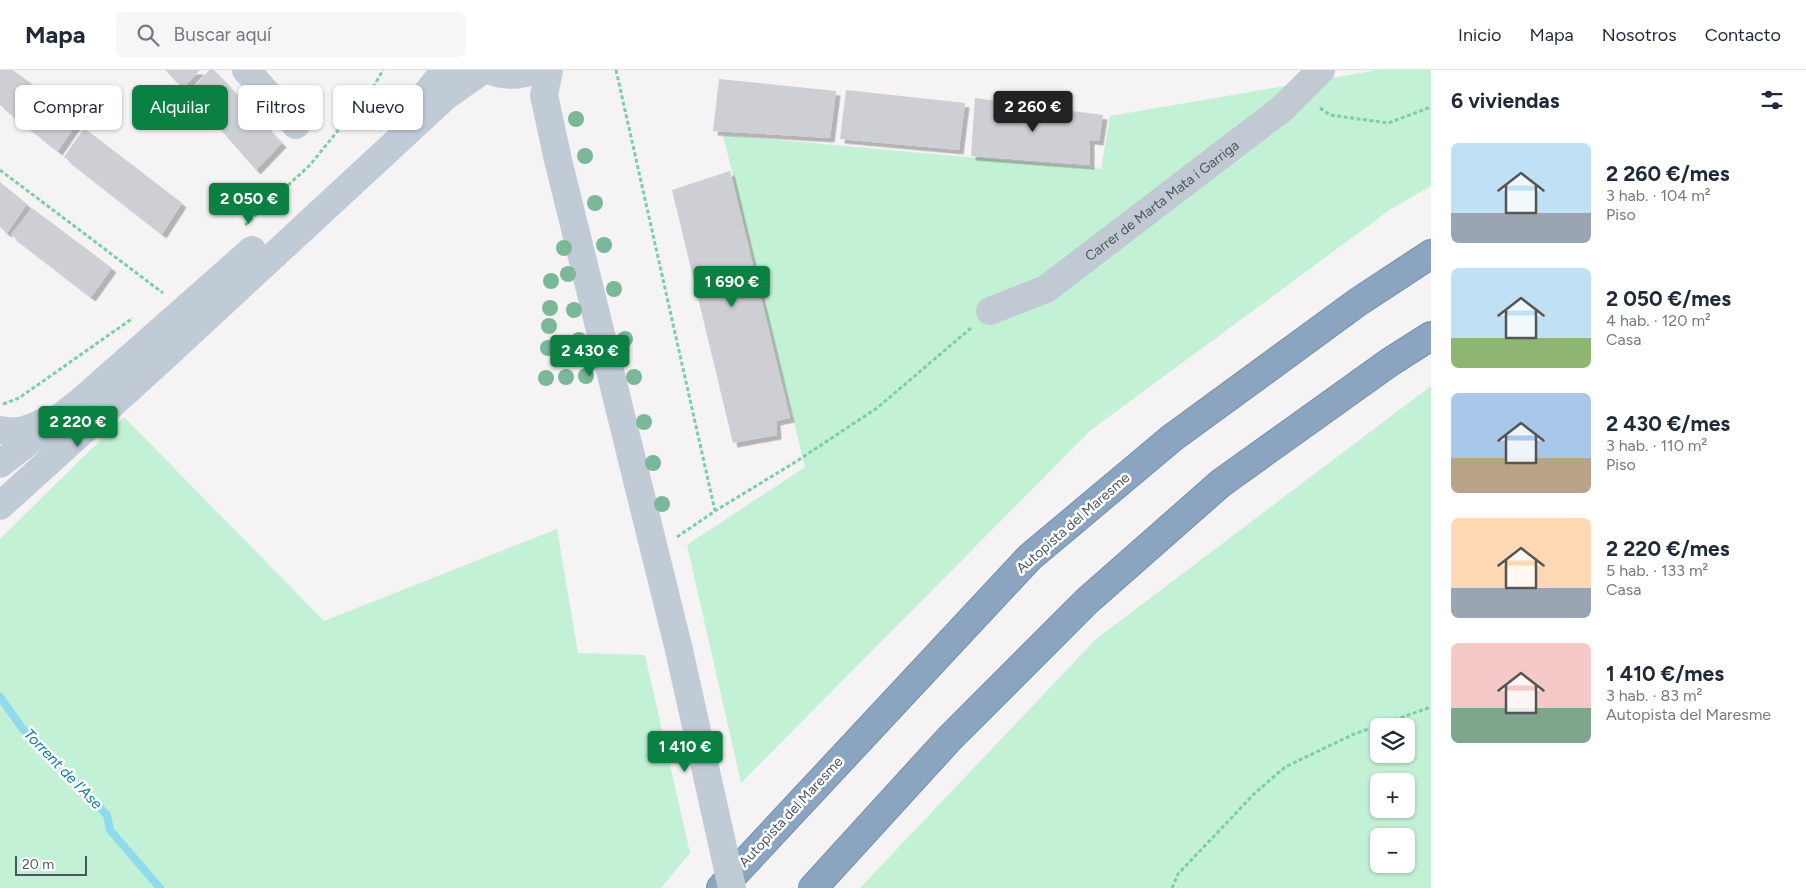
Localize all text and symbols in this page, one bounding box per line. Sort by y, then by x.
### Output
search box [116,12,466,57]
text: Mapa [25,20,86,49]
icon: search [134,21,162,49]
text: Buscar aquí [174,23,271,46]
text: Inicio [1458,24,1502,46]
text: Mapa [1530,24,1574,46]
text: Nosotros [1602,24,1677,46]
text: Contacto [1705,24,1781,46]
chip: Comprar [15,85,122,130]
chip: Alquilar [132,85,228,130]
chip: Filtros [238,85,323,130]
chip: Nuevo [333,85,423,130]
icon: filters [1758,86,1786,114]
text: 6 viviendas [1451,88,1560,113]
pin: 2 260 € [987,90,1079,133]
text: 2 260 € [1005,97,1061,116]
street label: Carrer de Marta Mata i Garriga [1082,136,1242,265]
text: 2 260 €/mes [1606,161,1730,186]
icon: home [1491,163,1551,223]
pin: 2 050 € [203,182,295,225]
text: 3 hab. · 104 m² [1606,186,1711,205]
text: 2 050 € [220,189,278,208]
text: Piso [1606,205,1636,224]
pin: 1 690 € [686,266,778,308]
text: 1 690 € [705,272,759,291]
text: 2 050 €/mes [1606,286,1731,311]
icon: home [1491,288,1551,348]
text: 4 hab. · 120 m² [1606,311,1711,330]
text: Casa [1606,330,1641,349]
pin: 2 430 € [544,334,636,377]
text: 2 430 € [561,341,619,360]
pin: 2 220 € [32,406,124,448]
text: 2 430 €/mes [1606,411,1730,436]
text: 2 220 € [50,412,106,431]
icon: home [1491,413,1551,473]
text: 3 hab. · 110 m² [1606,436,1707,455]
text: Piso [1606,455,1636,474]
street label: Autopista del Maresme [1013,469,1133,577]
text: 2 220 €/mes [1606,536,1729,561]
icon: home [1491,538,1551,598]
text: 5 hab. · 133 m² [1606,561,1708,580]
text: Casa [1606,580,1641,599]
text: 1 410 €/mes [1606,661,1724,686]
icon: home [1491,663,1551,723]
text: 3 hab. · 83 m² [1606,686,1702,705]
text: Autopista del Maresme [1606,705,1771,724]
map controls [1370,718,1415,873]
button: layers [1370,718,1415,763]
water label: Torrent de l'Ase [20,725,106,813]
pin: 1 410 € [639,730,731,773]
text: 1 410 € [659,737,711,756]
street label: Autopista del Maresme [736,753,847,871]
button: + [1370,773,1415,818]
button: − [1370,828,1415,873]
scale bar [15,853,88,876]
text: 20 m [22,856,54,873]

